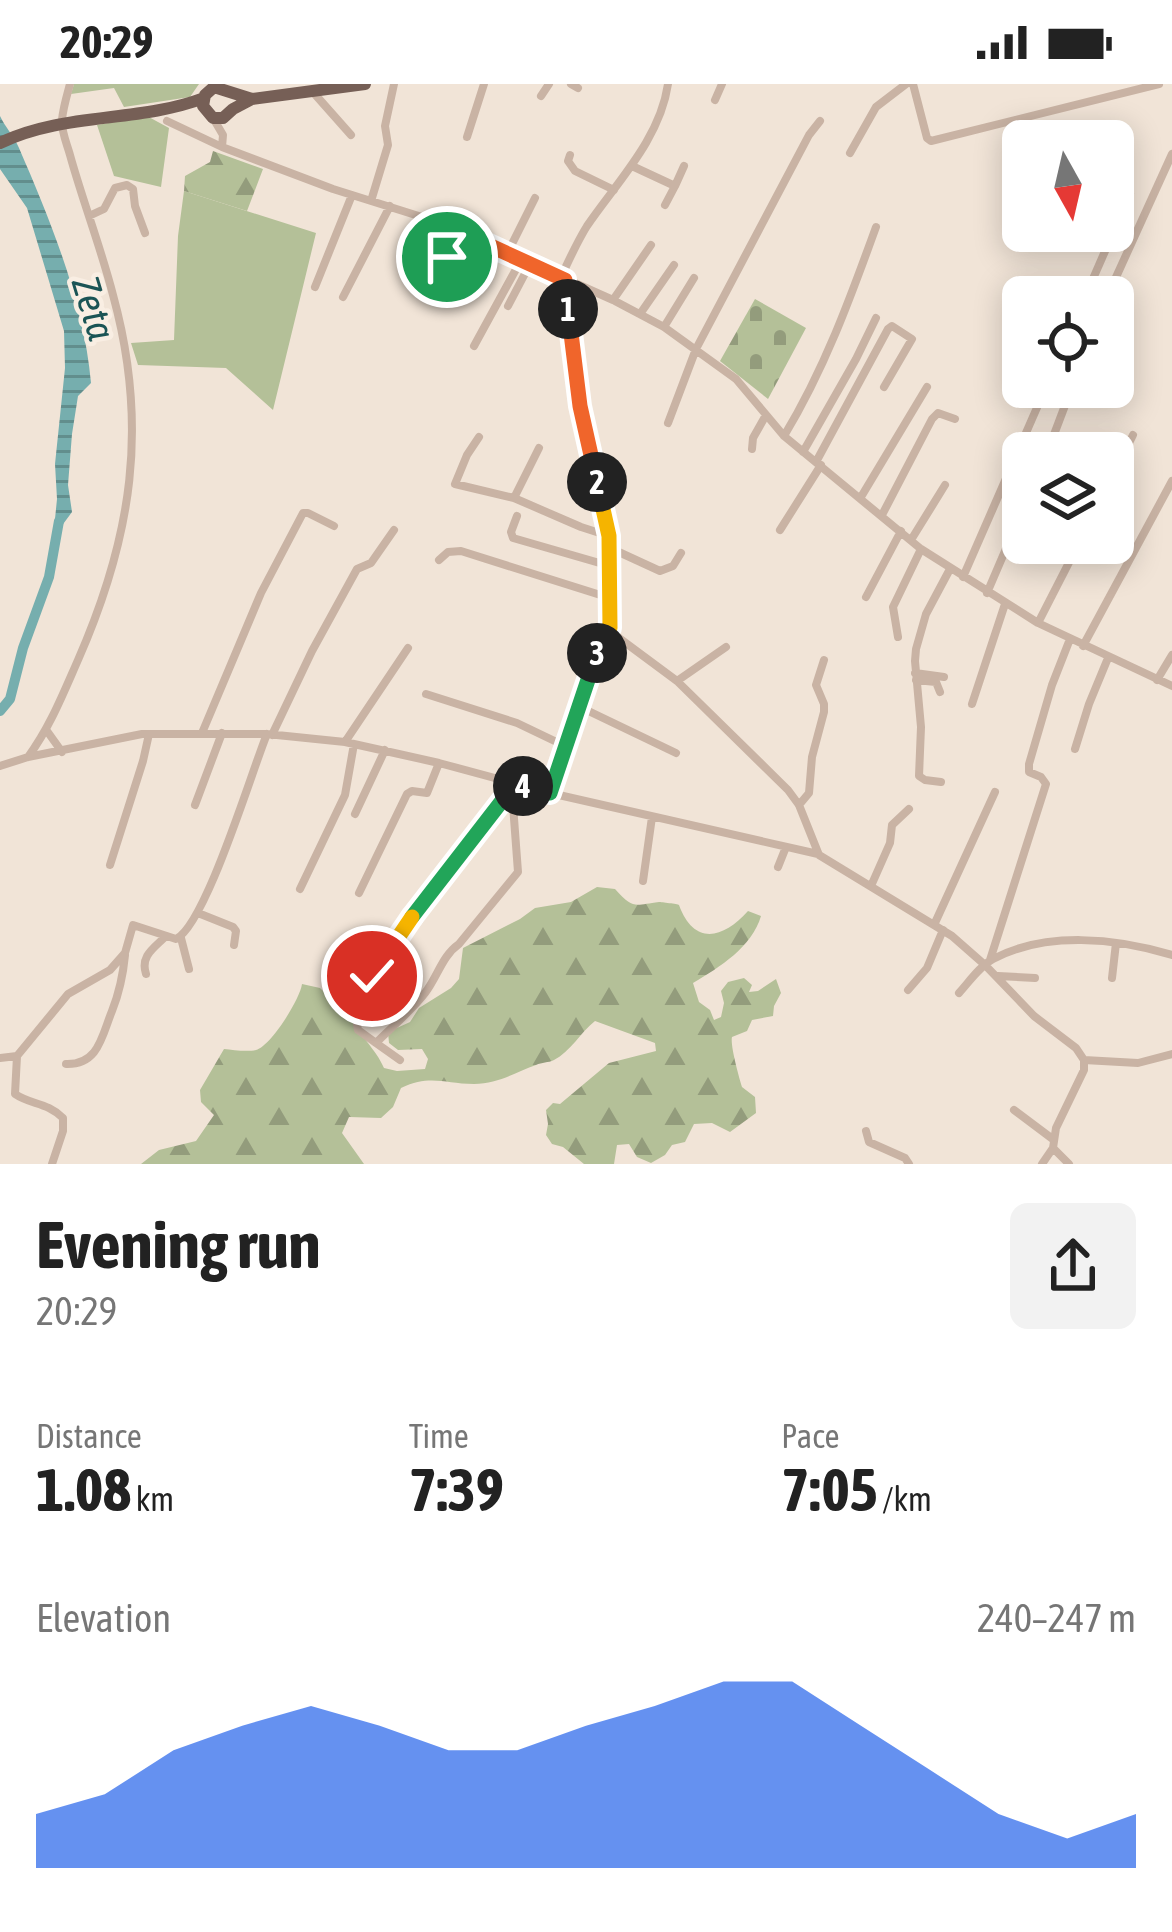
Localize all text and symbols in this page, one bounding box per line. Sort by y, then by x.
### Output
text: 20:29 [60,16,154,68]
north arrow [1002,120,1134,252]
map controls [1002,120,1134,564]
pin [396,206,498,308]
icon: arrive [414,224,480,290]
water label: Zeta [64,271,124,345]
button: locate [1002,276,1134,408]
pin: 1 [538,279,598,339]
text: 1 [560,290,576,328]
button: layers [1002,432,1134,564]
pin: 2 [567,452,627,512]
text: 2 [589,463,605,501]
pin: 3 [567,623,627,683]
text: 3 [589,634,605,672]
pin: 4 [493,756,553,816]
text: 4 [515,767,531,805]
pin [321,925,423,1027]
icon: check [339,943,405,1009]
button: share [1010,1203,1136,1329]
text: Evening run [36,1206,321,1282]
text: 20:29 [36,1289,117,1333]
text: Distance [36,1417,142,1455]
text: Time [409,1417,469,1455]
text: Pace [781,1417,839,1455]
text: 1.08 [36,1455,131,1524]
text: 7:39 [409,1455,504,1524]
text: 7:05 [781,1455,878,1524]
text: km [131,1480,174,1518]
text: /km [878,1480,932,1518]
text: Elevation [36,1596,171,1640]
text: 240–247 m [977,1596,1136,1640]

